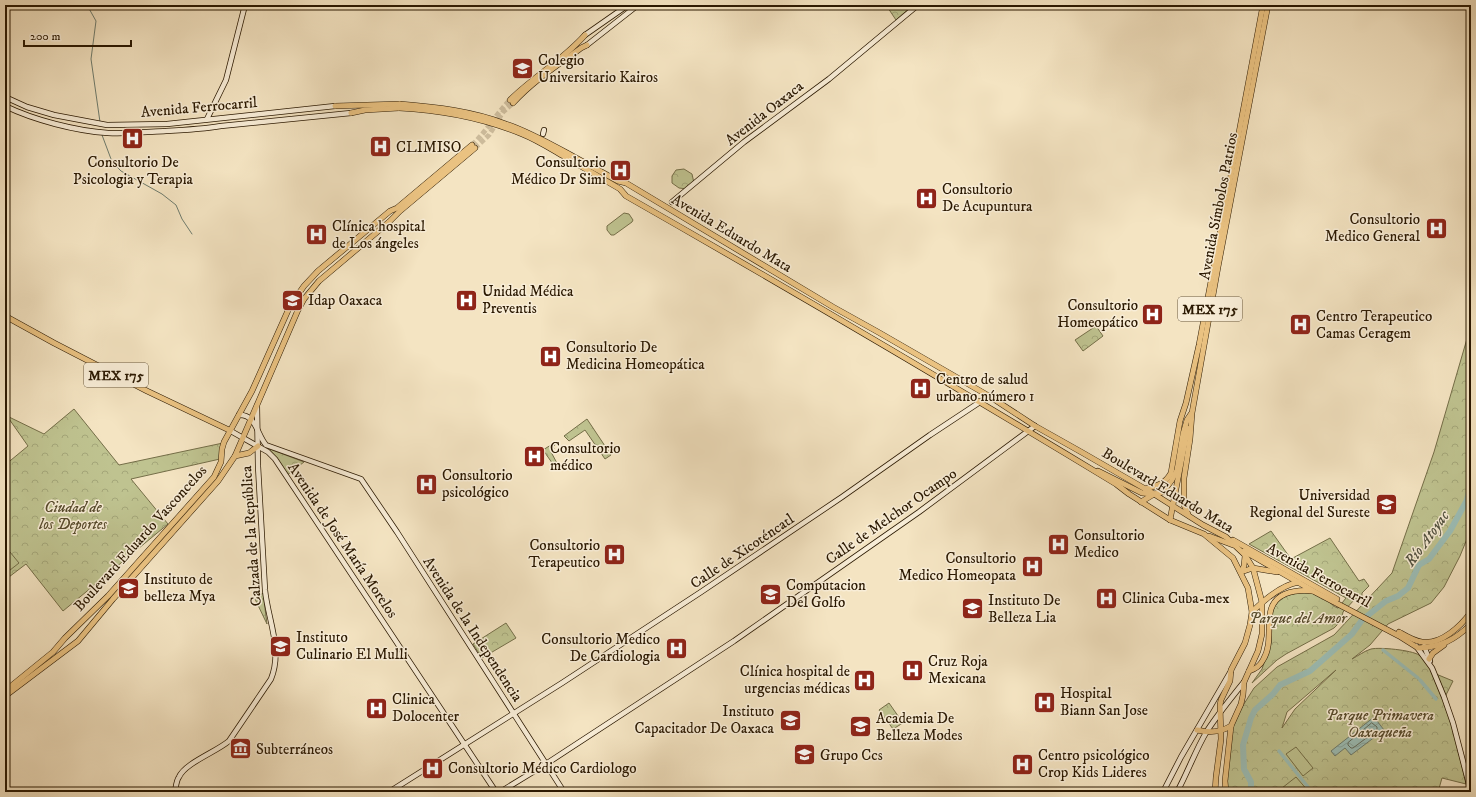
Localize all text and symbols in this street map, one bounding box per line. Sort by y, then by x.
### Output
scale bar [24,22,131,48]
text: 200 m [30,29,60,44]
place label: Colegio Universitario Kairos [538,51,658,87]
school or university icon: Colegio Universitario Kairos [509,56,535,82]
street label: Avenida Oaxaca [721,76,808,150]
street label: Avenida Ferrocarril [140,93,258,122]
hospital icon: Consultorio De Psicologia y Terapia [120,126,146,152]
street label: Avenida Símbolos Patrios [1195,131,1242,281]
hospital icon: CLIMISO [368,134,394,160]
place label: CLIMISO [396,138,461,157]
place label: Consultorio De Psicologia y Terapia [73,153,194,189]
place label: Consultorio Médico Dr Simi [511,153,606,189]
hospital icon: Consultorio Médico Dr Simi [608,158,634,184]
place label: Consultorio De Acupuntura [942,180,1033,216]
hospital icon: Consultorio De Acupuntura [914,185,940,211]
street label: Avenida Eduardo Mata [668,190,796,277]
place label: Consultorio Medico General [1325,210,1420,246]
hospital icon: Consultorio Medico General [1423,215,1449,241]
place label: Clínica hospital de Los ángeles [332,217,426,253]
hospital icon: Clínica hospital de Los ángeles [303,222,329,248]
place label: Unidad Médica Preventis [482,282,574,318]
school or university icon: Idap Oaxaca [279,287,305,313]
hospital icon: Unidad Médica Preventis [453,287,479,313]
place label: Idap Oaxaca [308,291,383,310]
place label: Consultorio Homeopático [1057,296,1138,332]
road number: MEX 175 [1178,297,1242,321]
hospital icon: Consultorio Homeopático [1140,301,1166,327]
place label: Centro Terapeutico Camas Ceragem [1316,307,1432,343]
hospital icon: Centro Terapeutico Camas Ceragem [1287,312,1313,338]
place label: Consultorio De Medicina Homeopática [566,338,705,374]
hospital icon: Consultorio De Medicina Homeopática [538,343,564,369]
road number: MEX 175 [84,363,148,387]
place label: Centro de salud urbano número 1 [936,370,1035,406]
hospital icon: Centro de salud urbano número 1 [908,375,934,401]
place label: Consultorio médico [550,439,621,475]
hospital icon: Consultorio médico [521,444,547,470]
street label: Boulevard Eduardo Mata [1098,444,1238,538]
street label: Avenida de José María Morelos [283,459,402,622]
street label: Boulevard Eduardo Vasconcelos [70,461,211,615]
street label: Calzada de la República [237,464,266,607]
street label: Calle de Melchor Ocampo [822,464,961,569]
place label: Consultorio psicológico [441,466,513,502]
hospital icon: Consultorio psicológico [414,471,440,497]
place label: Universidad Regional del Sureste [1249,486,1371,522]
school or university icon: Universidad Regional del Sureste [1373,491,1399,517]
park label: Ciudad de los Deportes [38,498,107,534]
water label: Río Atoyac [1399,506,1455,571]
street label: Calle de Xicoténcatl [687,509,798,593]
place label: Consultorio Medico [1074,526,1145,562]
hospital icon: Consultorio Medico [1046,531,1072,557]
place label: Consultorio Terapeutico [529,536,600,572]
street label: Avenida Ferrocarril [1263,539,1375,612]
hospital icon: Consultorio Terapeutico [602,541,628,567]
place label: Consultorio Medico Homeopata [899,549,1017,585]
street label: Avenida de la Independencia [419,553,527,706]
hospital icon: Consultorio Medico Homeopata [1019,554,1045,580]
place label: Instituto de belleza Mya [144,570,216,606]
school or university icon: Instituto de belleza Mya [116,575,142,601]
place label: Computacion Del Golfo [786,576,866,612]
school or university icon: Computacion Del Golfo [758,581,784,607]
hospital icon: Clinica Cuba-mex [1093,585,1119,611]
place label: Clinica Cuba-mex [1122,589,1230,608]
place label: Instituto De Belleza Lia [988,591,1060,627]
school or university icon: Instituto De Belleza Lia [960,596,986,622]
park label: Parque del Amor [1249,609,1348,628]
place label: Instituto Culinario El Mulli [296,628,408,664]
place label: Consultorio Medico De Cardiologia [541,630,661,666]
school or university icon: Instituto Culinario El Mulli [267,633,293,659]
hospital icon: Consultorio Medico De Cardiologia [663,635,689,661]
place label: Cruz Roja Mexicana [928,652,988,688]
hospital icon: Cruz Roja Mexicana [899,657,925,683]
place label: Clínica hospital de urgencias médicas [740,662,850,698]
hospital icon: Clínica hospital de urgencias médicas [852,667,878,693]
place label: Hospital Biann San Jose [1060,684,1148,720]
hospital icon: Hospital Biann San Jose [1031,689,1057,715]
place label: Clinica Dolocenter [392,690,460,726]
hospital icon: Clinica Dolocenter [363,695,389,721]
place label: Instituto Capacitador De Oaxaca [635,702,775,738]
park label: Parque Primavera Oaxaqueña [1326,706,1434,742]
school or university icon: Instituto Capacitador De Oaxaca [777,707,803,733]
place label: Academia De Belleza Modes [876,709,962,745]
school or university icon: Academia De Belleza Modes [847,714,873,740]
museum icon: Subterráneos [228,736,254,762]
place label: Subterráneos [256,740,333,759]
school or university icon: Grupo Ccs [792,742,818,768]
place label: Grupo Ccs [820,746,883,765]
place label: Centro psicológico Crop Kids Lideres [1038,746,1150,782]
hospital icon: Centro psicológico Crop Kids Lideres [1010,751,1036,777]
hospital icon: Consultorio Médico Cardiologo [420,755,446,781]
place label: Consultorio Médico Cardiologo [448,759,637,778]

